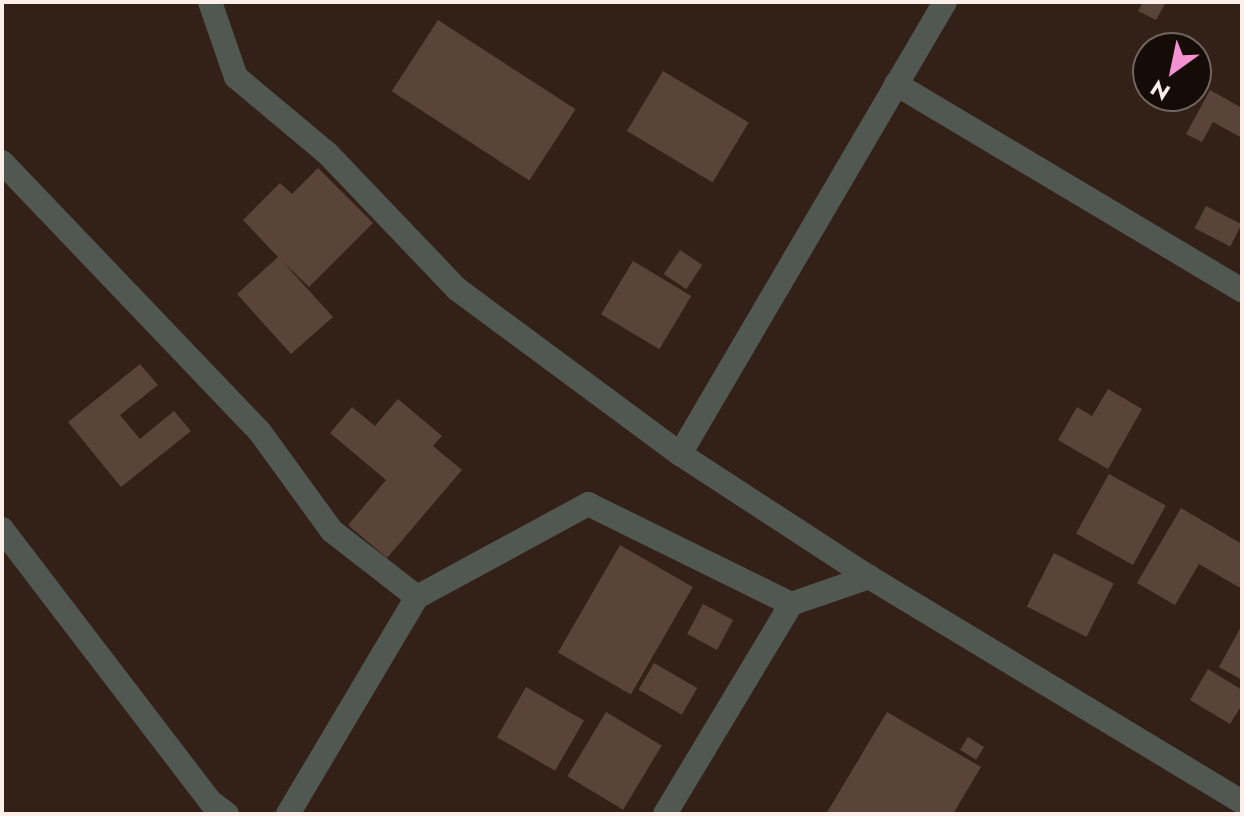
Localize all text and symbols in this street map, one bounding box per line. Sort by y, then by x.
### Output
north arrow [1132,32,1212,112]
text: N [1144,72,1176,109]

